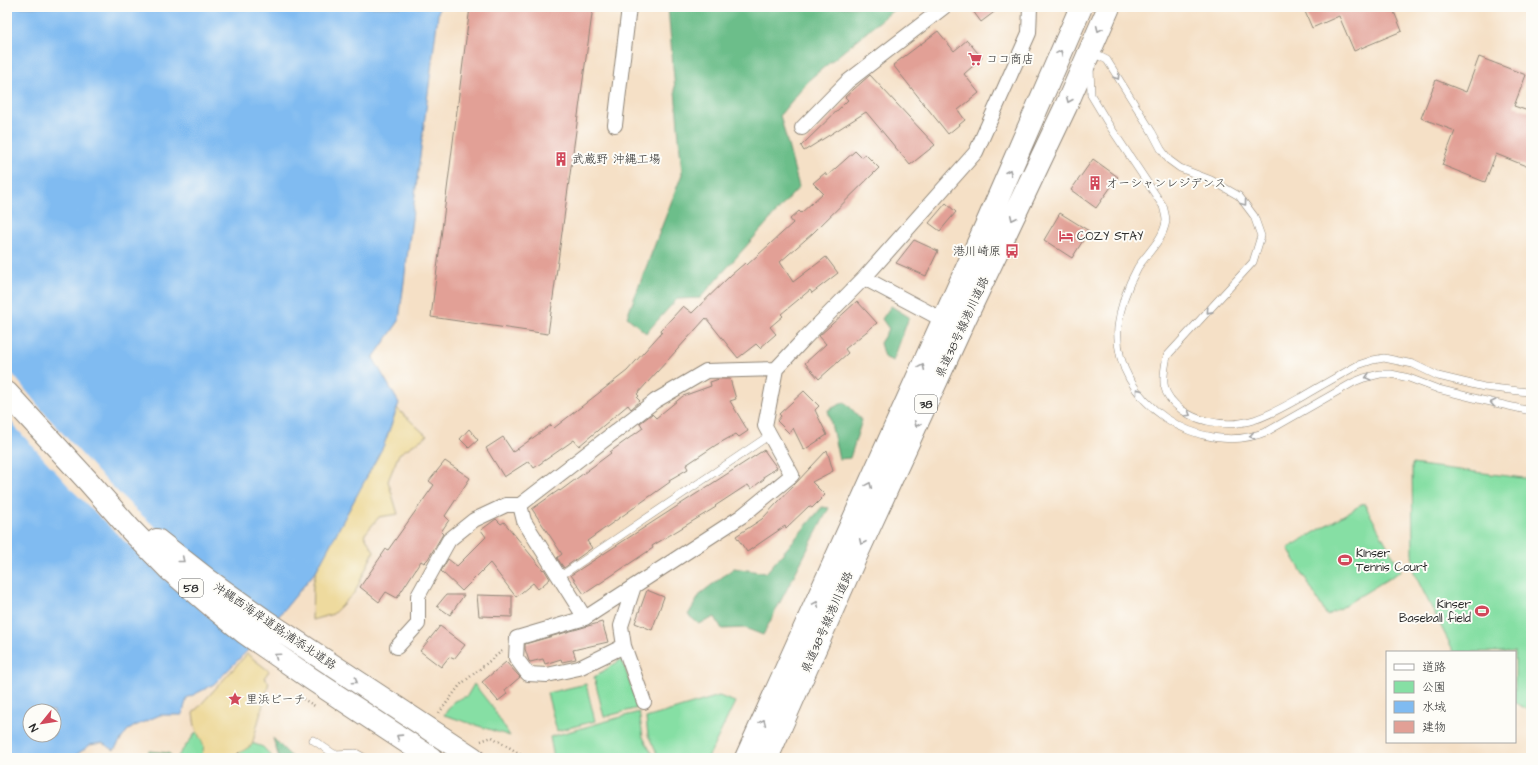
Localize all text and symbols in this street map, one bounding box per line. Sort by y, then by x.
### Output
one-way arrow [1096,25,1104,33]
one-way arrow [1055,50,1063,57]
supermarket icon: ココ商店 [967,51,983,67]
place label: ココ商店 [986,51,1034,68]
one-way arrow [1113,73,1120,80]
one-way arrow [1065,96,1073,103]
building icon: 武蔵野 沖縄工場 [553,151,569,167]
place label: 武蔵野 沖縄工場 [572,151,661,168]
one-way arrow [1004,169,1012,176]
building icon: オーシャンレジデンス [1087,175,1103,191]
place label: オーシャンレジデンス [1106,175,1226,192]
one-way arrow [1239,199,1246,206]
one-way arrow [1010,213,1018,221]
hotel icon: COZY STAY [1058,228,1074,244]
place label: COZY STAY [1077,228,1144,245]
place label: 港川崎原 [953,243,1001,260]
bus stop icon: 港川崎原 [1004,243,1020,259]
street label: 県道38号線港川道路 [932,274,993,381]
one-way arrow [1207,306,1214,313]
one-way arrow [917,363,925,371]
one-way arrow [1364,373,1371,381]
one-way arrow [1136,388,1143,395]
road number: 38 [915,395,937,413]
one-way arrow [1490,399,1496,407]
one-way arrow [1184,409,1191,416]
one-way arrow [914,420,922,428]
one-way arrow [1249,431,1255,439]
one-way arrow [865,482,873,489]
one-way arrow [859,538,867,546]
place label: KInser Tennis Court [1356,545,1428,576]
sports icon: KInser Tennis Court [1337,552,1353,568]
one-way arrow [178,555,185,562]
street label: 県道38号線港川道路 [797,569,858,676]
road number: 58 [179,579,203,597]
street label: 沖縄西海岸道路;浦添北道路 [210,579,340,674]
place label: Kinser Baseball field [1399,596,1471,627]
one-way arrow [811,601,819,608]
sports icon: Kinser Baseball field [1474,603,1490,619]
legend [1386,651,1516,743]
one-way arrow [275,654,282,661]
text: 道路 [1422,659,1446,676]
one-way arrow [351,676,358,683]
text: 公園 [1422,679,1446,696]
place icon: 里浜ビーチ [227,691,243,707]
place label: 里浜ビーチ [246,691,305,708]
text: 水域 [1422,699,1446,716]
north arrow [22,703,62,743]
one-way arrow [758,719,766,726]
text: 建物 [1422,719,1446,736]
text: N [26,721,42,734]
one-way arrow [396,734,403,741]

